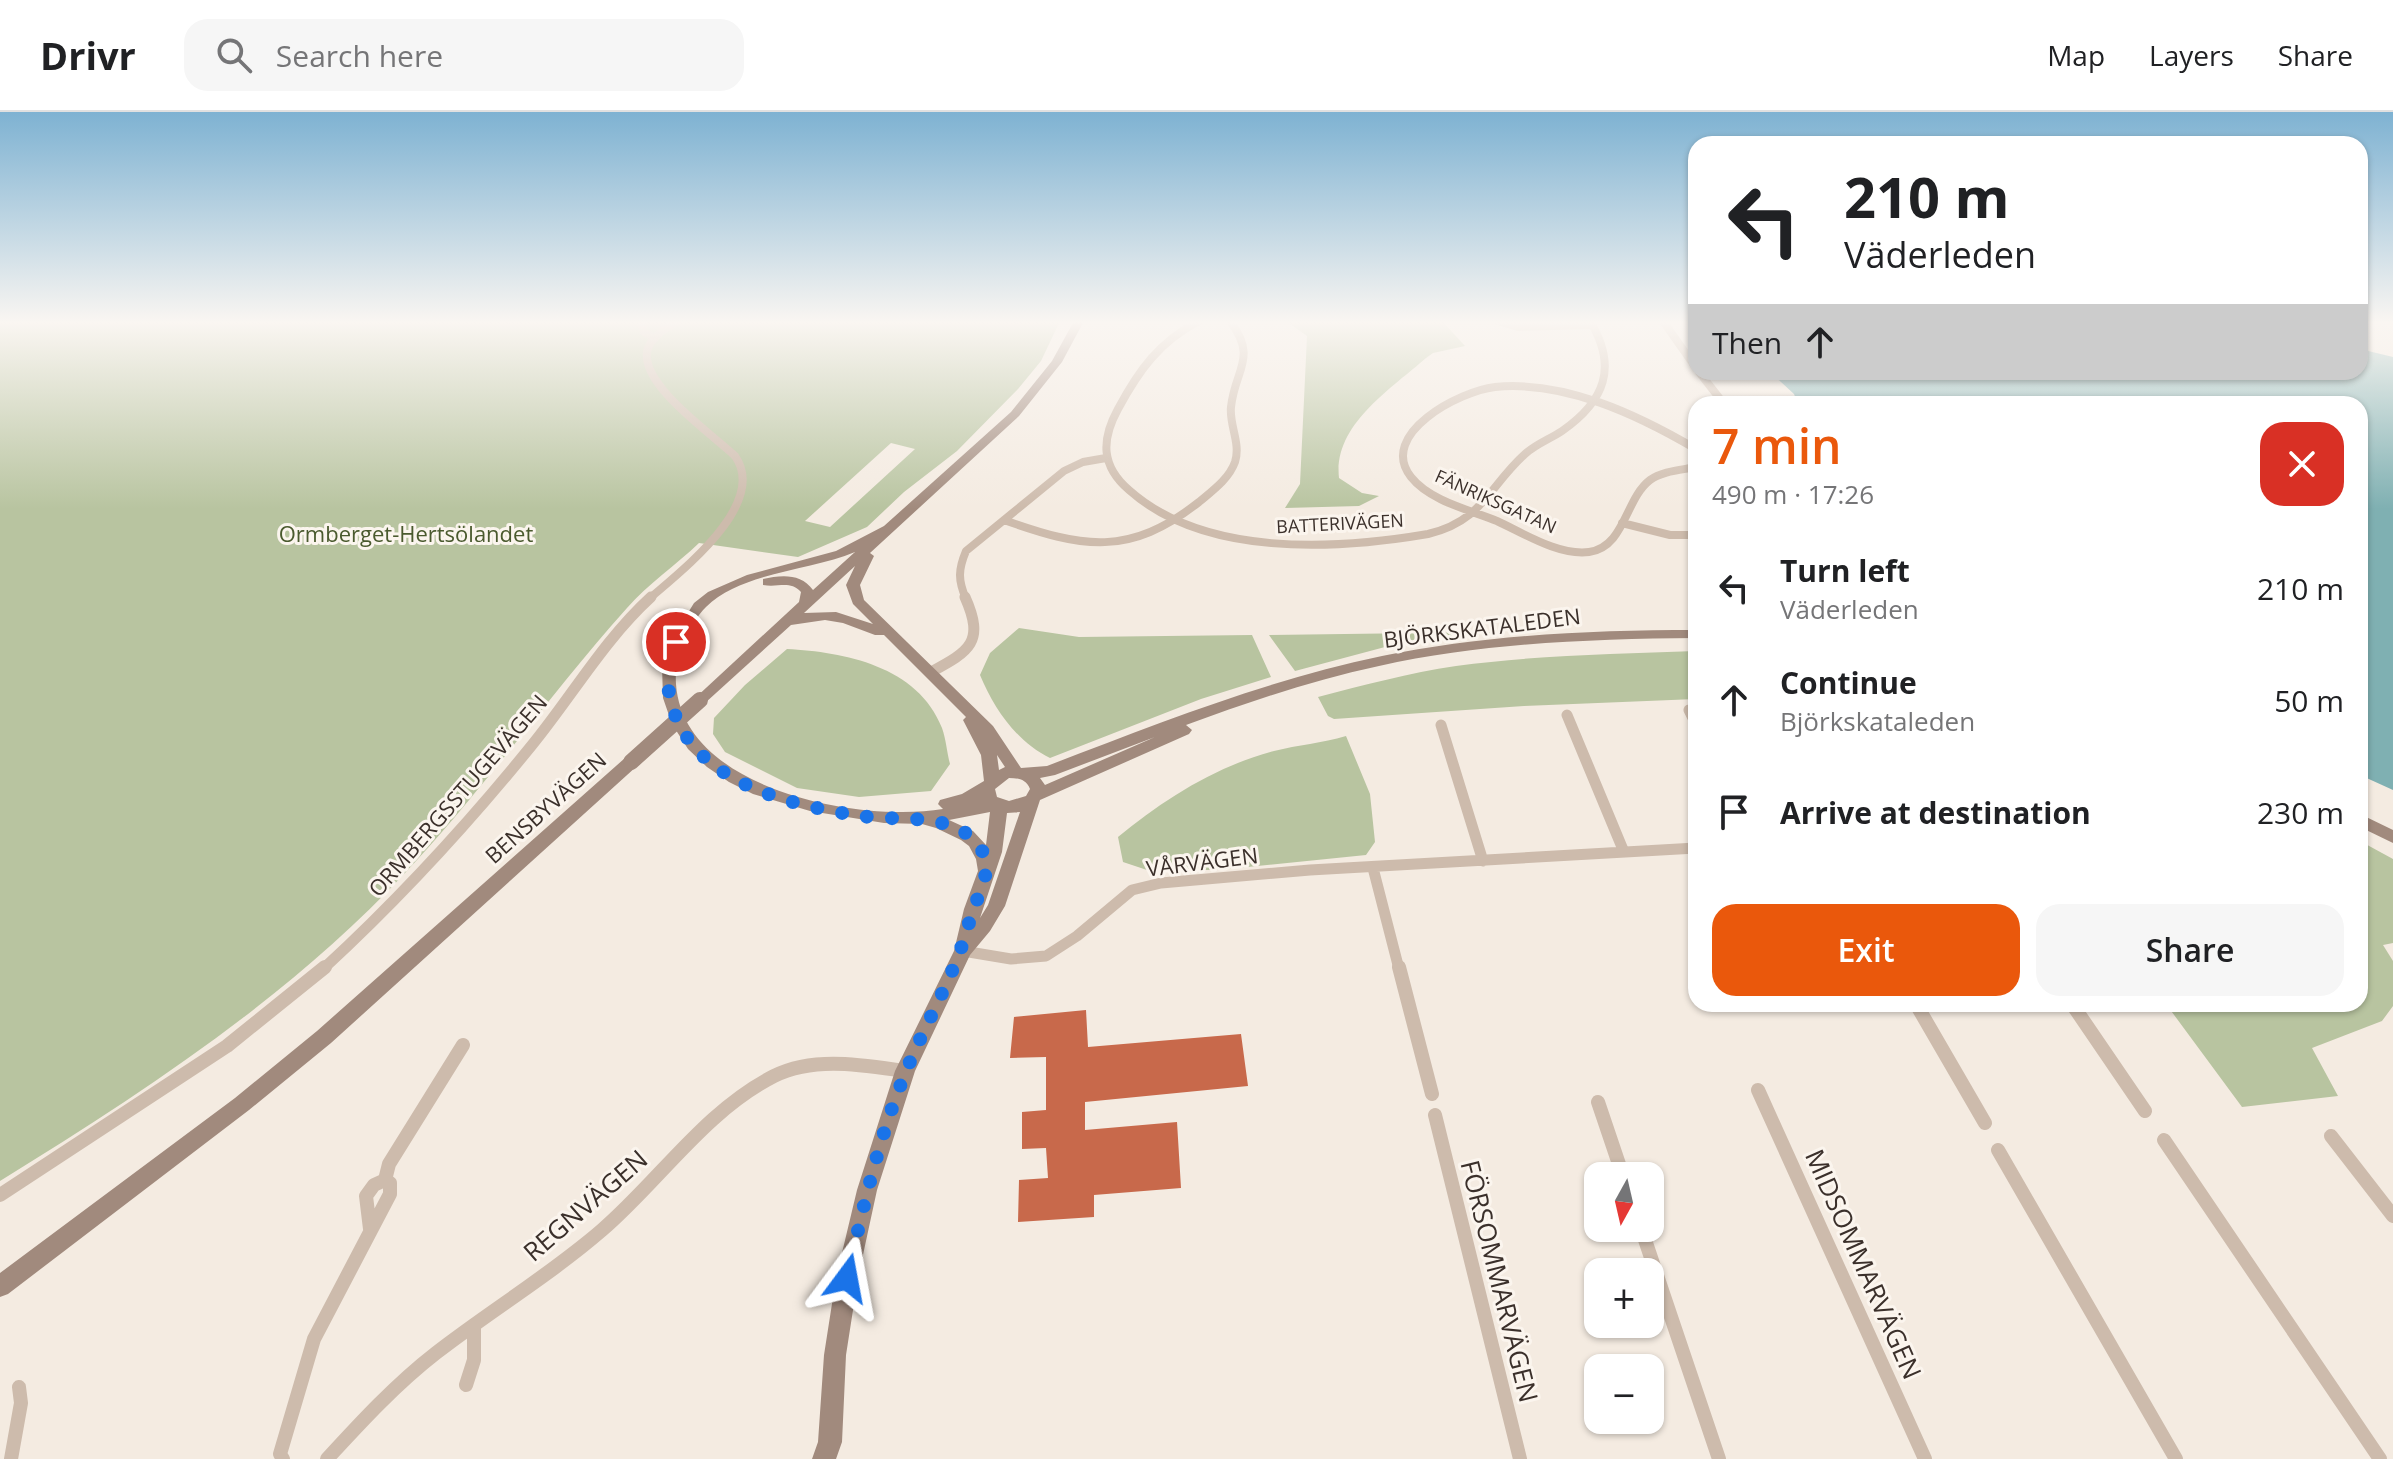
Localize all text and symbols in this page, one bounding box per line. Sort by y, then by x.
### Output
search box [184,19,744,91]
text: Drivr [40,29,136,81]
icon: search [212,33,256,77]
text: Search here [276,35,443,76]
text: Map [2047,36,2105,74]
text: Layers [2149,36,2234,74]
text: Share [2278,36,2353,74]
text: 210 m [1844,158,2010,234]
icon: left [1712,168,1816,272]
text: Väderleden [1844,230,2036,279]
icon: ahead [1798,320,1842,364]
text: Then [1712,322,1782,363]
text: 7 min [1712,413,1842,478]
button: close [2260,422,2344,506]
street label: FÄNRIKSGATAN [1431,463,1561,539]
text: 490 m · 17:26 [1712,476,1874,512]
street label: BATTERIVÄGEN [1276,508,1404,538]
park label: Ormberget-Hertsölandet [279,518,533,548]
text: Turn left [1780,550,1910,591]
icon: left [1712,566,1756,610]
text: 210 m [2257,568,2344,609]
text: Väderleden [1780,591,1919,627]
street label: BJÖRKSKATALEDEN [1382,600,1582,654]
pin [642,608,710,676]
icon: arrive [654,620,698,664]
text: Continue [1780,662,1917,703]
icon: ahead [1712,678,1756,722]
text: 50 m [2274,680,2344,721]
street label: ORMBERGSSTUGEVÄGEN [361,687,553,903]
text: Björkskataleden [1780,703,1975,739]
street label: BENSBYVÄGEN [478,745,612,869]
icon: arrive [1712,790,1756,834]
text: Arrive at destination [1780,792,2091,833]
text: 230 m [2257,792,2344,833]
street label: VÅRVÄGEN [1144,839,1260,883]
button: Exit [1712,904,2020,996]
button: Share [2036,904,2344,996]
street label: REGNVÄGEN [515,1141,655,1269]
street label: MIDSOMMARVÄGEN [1797,1143,1931,1385]
street label: FÖRSOMMARVÄGEN [1453,1156,1547,1406]
north arrow [1584,1162,1664,1242]
map controls [1584,1162,1664,1434]
position arrow [805,1236,889,1320]
button: + [1584,1258,1664,1338]
button: − [1584,1354,1664,1434]

